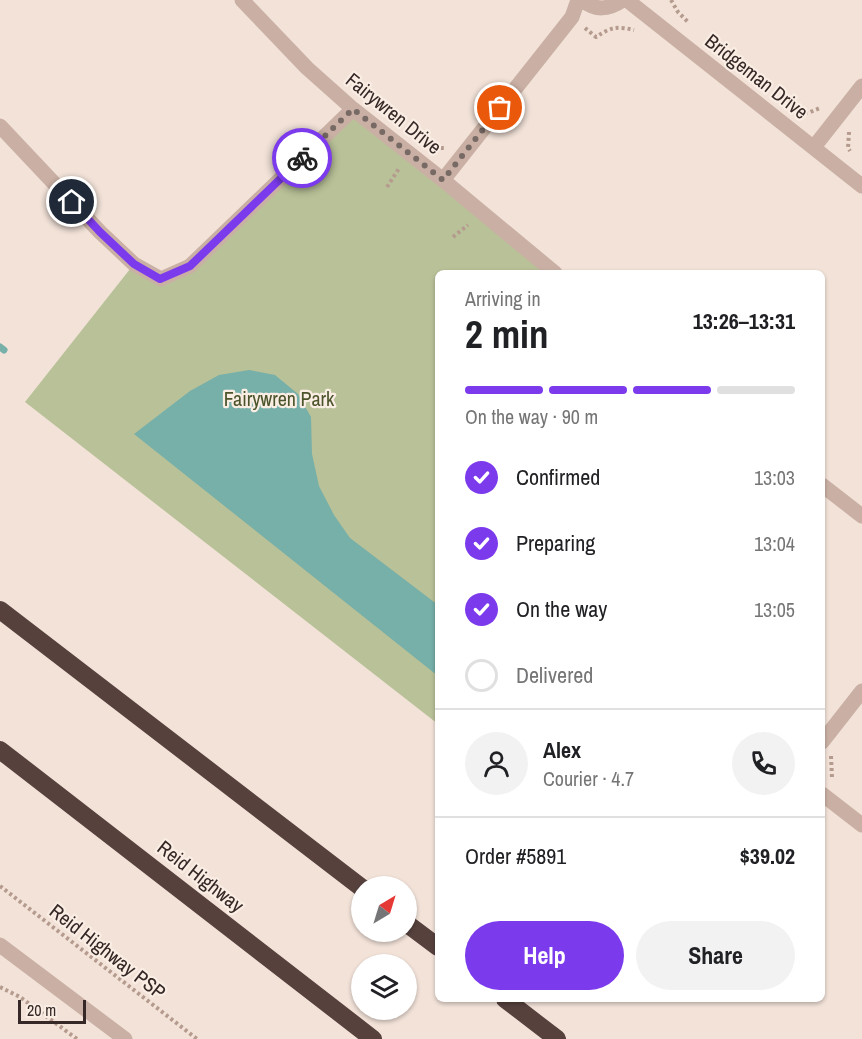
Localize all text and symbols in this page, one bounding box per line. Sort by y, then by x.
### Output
street label: Bridgeman Drive [700,27,814,125]
street label: Fairywren Drive [340,66,448,160]
pin [474,82,525,133]
icon: bag [483,91,516,124]
courier [272,128,332,188]
icon: bike [286,142,319,175]
pin [46,176,97,227]
icon: home [55,185,88,218]
text: Arriving in [465,285,541,312]
text: 13:26–13:31 [693,306,795,336]
text: 2 min [465,308,549,360]
park label: Fairywren Park [224,385,335,412]
text: On the way · 90 m [465,403,598,430]
icon: check [465,461,498,494]
text: Confirmed [516,462,600,492]
text: 13:03 [754,464,795,491]
icon: check [465,527,498,560]
text: Preparing [516,528,595,558]
text: 13:04 [754,530,795,557]
icon: check [465,593,498,626]
text: On the way [516,594,607,624]
text: 13:05 [754,596,795,623]
text: Delivered [516,660,593,690]
button: person [465,732,528,795]
button: phone [732,732,795,795]
text: Alex [543,735,581,765]
text: Courier · 4.7 [543,765,634,792]
street label: Reid Highway [152,834,251,919]
text: Order #5891 [465,841,566,871]
text: $39.02 [740,841,795,871]
north arrow [351,876,417,942]
map controls [351,876,417,1020]
street label: Reid Highway PSP [44,897,172,1005]
button: Help [465,921,624,990]
button: Share [636,921,795,990]
button: layers [351,954,417,1020]
scale bar [18,997,86,1024]
text: 20 m [27,999,56,1021]

